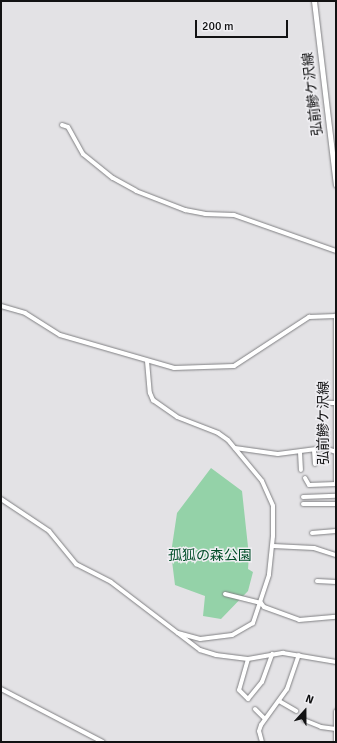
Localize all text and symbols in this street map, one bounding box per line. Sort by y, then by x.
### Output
scale bar [197,12,290,38]
text: 200 m [202,19,234,34]
street label: 弘前鰺ケ沢線 [300,51,326,137]
street label: 弘前鰺ケ沢線 [316,381,332,465]
park label: 孤狐の森公園 [168,548,252,564]
north arrow [285,691,325,731]
text: N [304,692,315,707]

